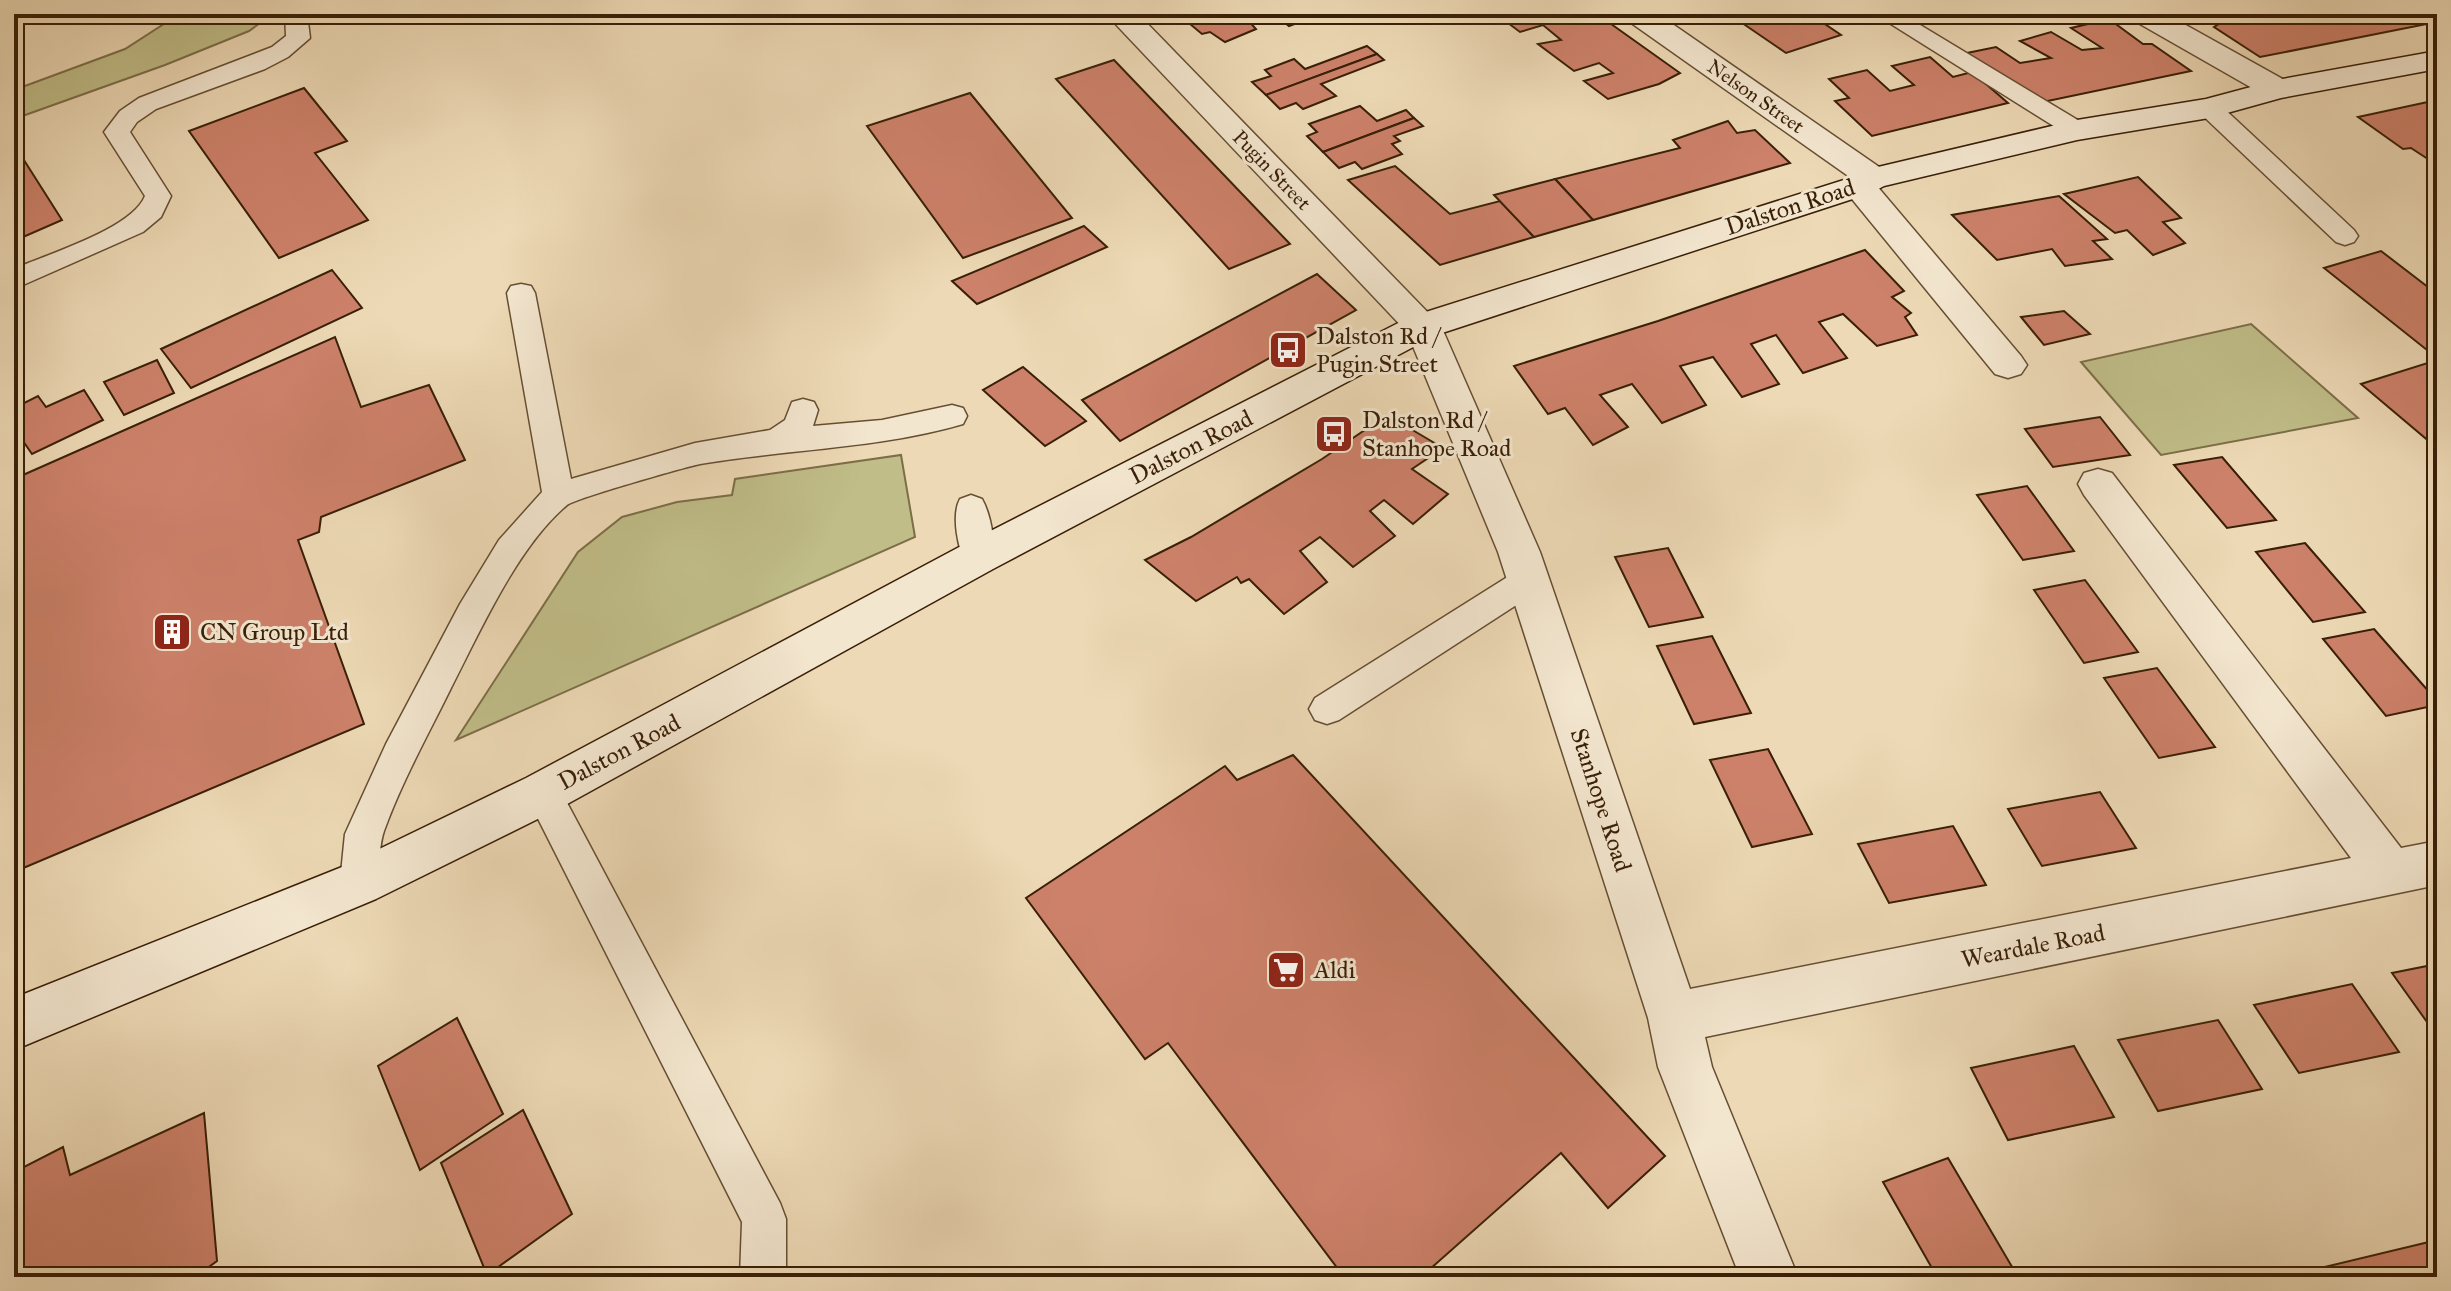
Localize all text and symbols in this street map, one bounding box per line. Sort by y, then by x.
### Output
street label: Nelson Street [1703,54,1809,138]
street label: Pugin Street [1227,125,1316,216]
street label: Dalston Road [1721,172,1859,242]
place label: Dalston Rd / Pugin Street [1316,321,1442,379]
bus stop icon: Dalston Rd / Pugin Street [1267,329,1309,371]
street label: Dalston Road [1124,403,1258,491]
place label: Dalston Rd / Stanhope Road [1362,405,1511,463]
bus stop icon: Dalston Rd / Stanhope Road [1313,413,1355,455]
building icon: CN Group Ltd [151,611,193,653]
place label: CN Group Ltd [200,617,349,647]
street label: Dalston Road [553,707,685,797]
street label: Stanhope Road [1564,724,1638,876]
street label: Weardale Road [1959,917,2107,975]
supermarket icon: Aldi [1265,949,1307,991]
place label: Aldi [1313,955,1356,985]

